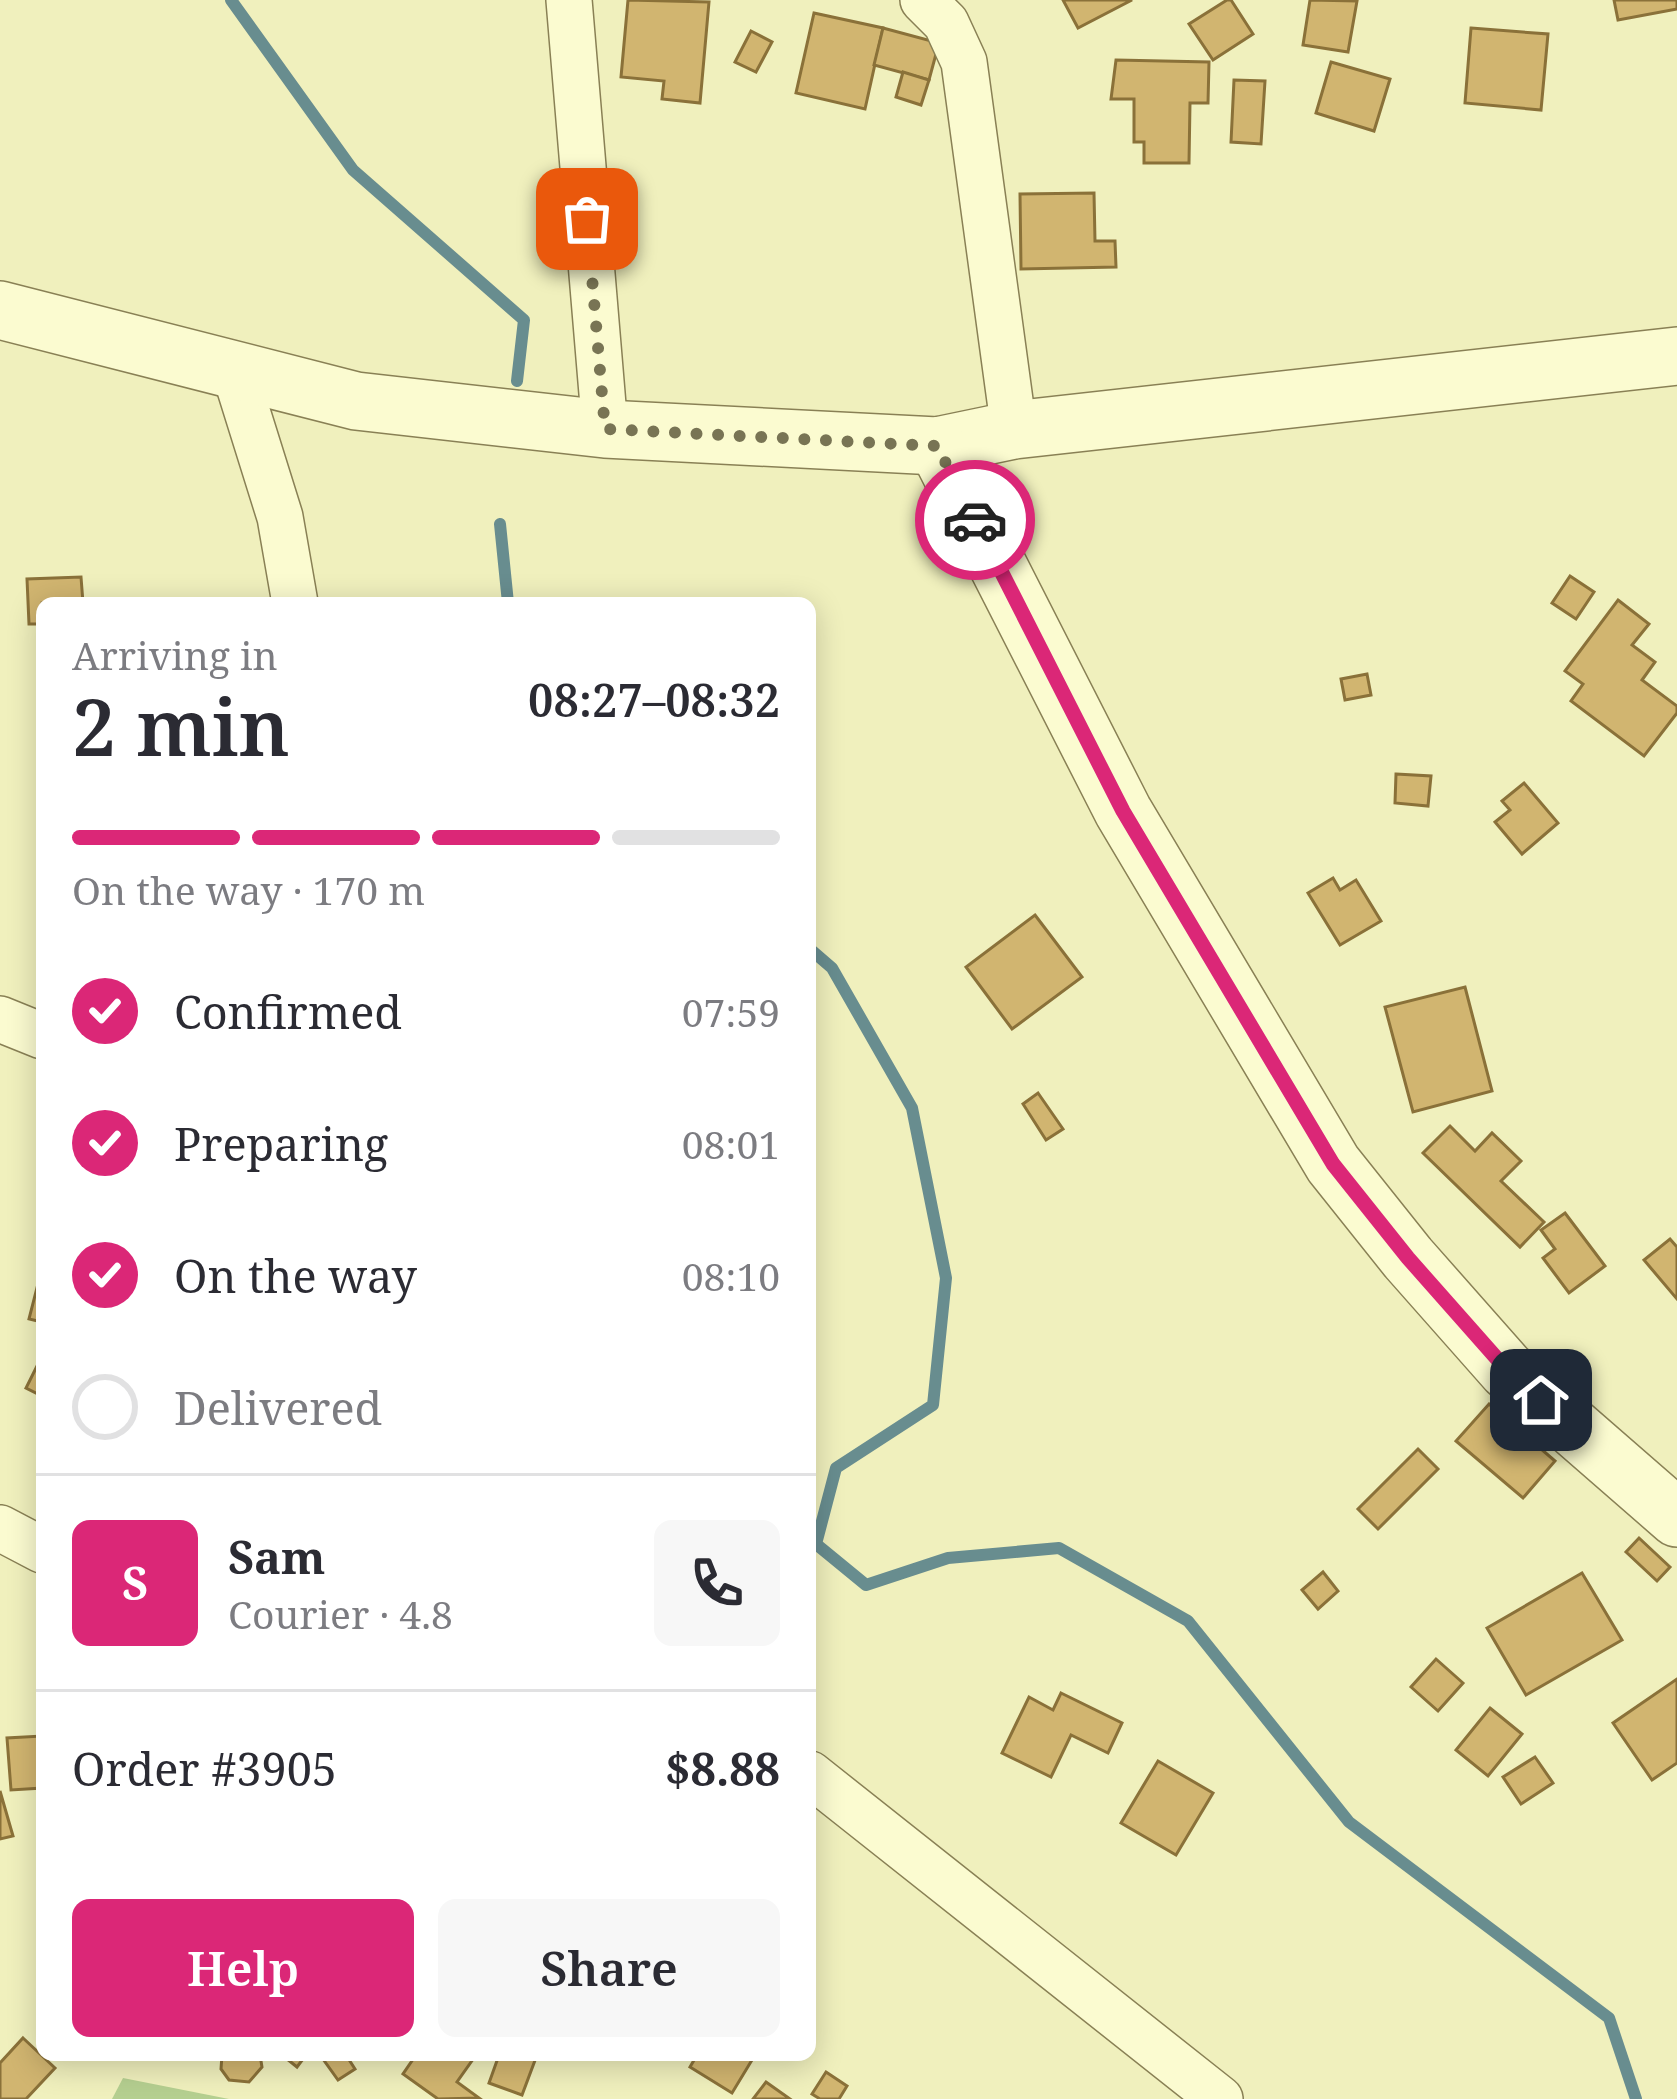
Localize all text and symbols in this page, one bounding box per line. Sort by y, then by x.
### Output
pin [536,168,638,270]
icon: bag [554,186,620,252]
courier [915,460,1035,580]
icon: car [942,487,1008,553]
text: Arriving in [72,628,278,681]
text: 08:27–08:32 [528,669,780,730]
text: 2 min [72,673,290,779]
text: On the way · 170 m [72,863,425,916]
icon: check [72,978,138,1044]
text: Confirmed [174,981,402,1042]
text: 07:59 [682,985,780,1038]
icon: check [72,1110,138,1176]
text: Preparing [174,1113,388,1174]
text: 08:01 [682,1117,780,1170]
icon: check [72,1242,138,1308]
text: On the way [174,1245,417,1306]
text: 08:10 [682,1249,780,1302]
pin [1490,1349,1592,1451]
icon: home [1508,1367,1574,1433]
text: Delivered [174,1377,382,1438]
button: phone [654,1520,780,1646]
text: Sam [228,1526,325,1587]
text: S [122,1552,148,1613]
text: Courier · 4.8 [228,1587,453,1640]
text: Order #3905 [72,1738,337,1799]
text: $8.88 [665,1738,780,1799]
button: Help [72,1899,414,2037]
button: Share [438,1899,780,2037]

